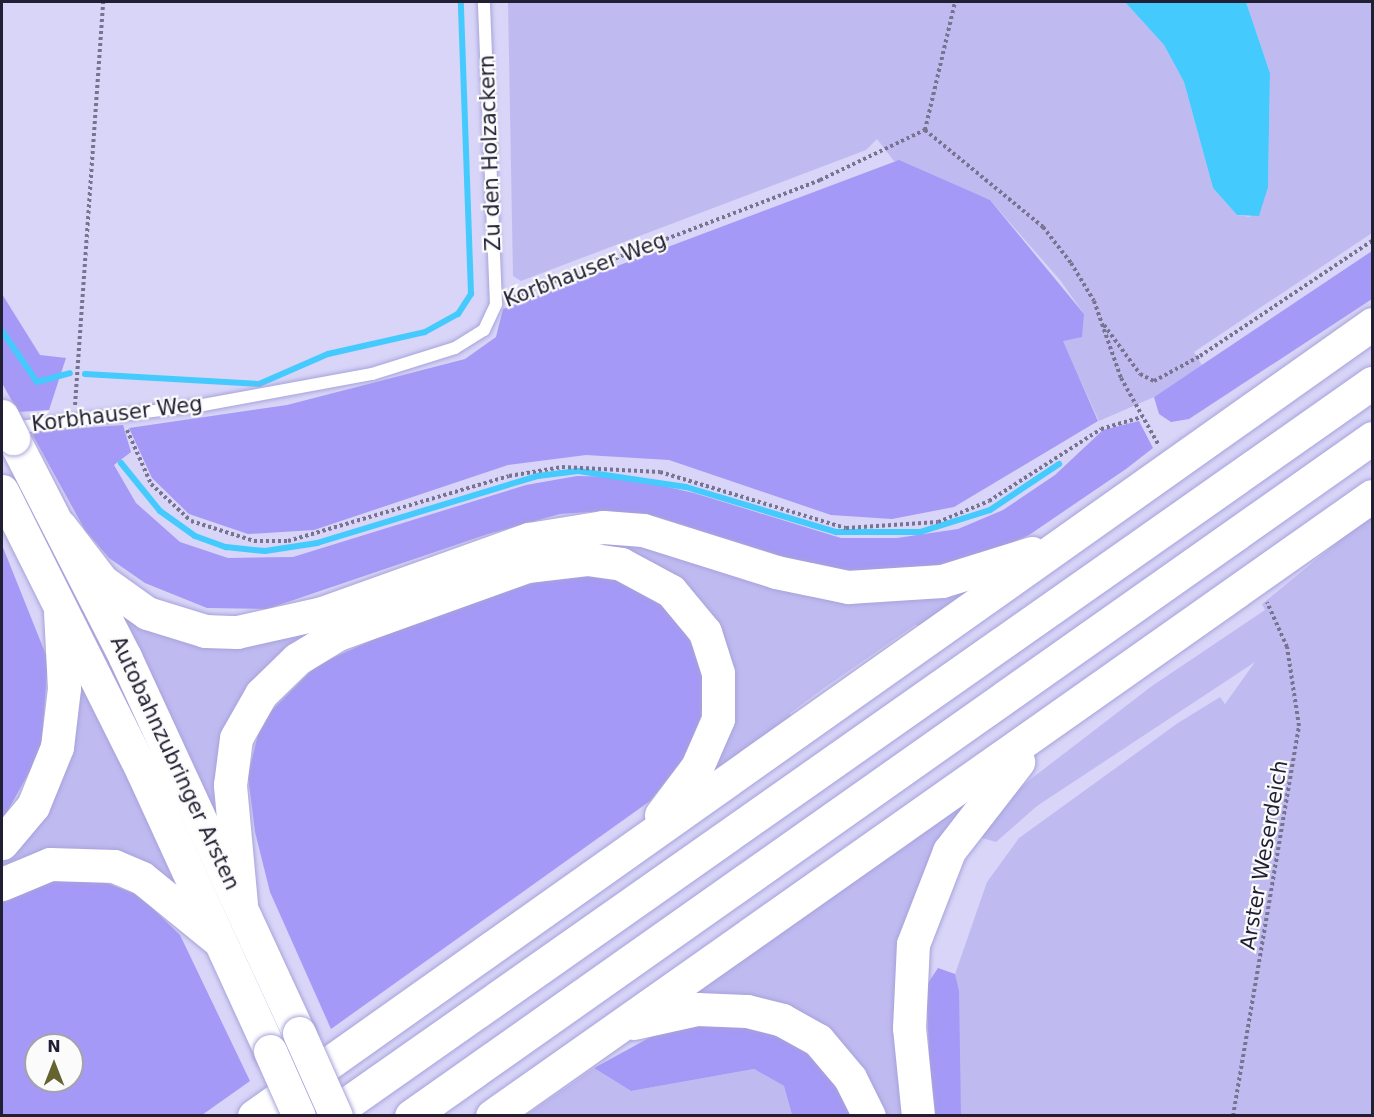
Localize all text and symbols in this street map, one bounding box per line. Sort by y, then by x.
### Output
street label: Zu den Holzackern [474,54,506,252]
street label: Korbhauser Weg [500,227,670,313]
street label: Korbhauser Weg [30,391,204,437]
street label: Autobahnzubringer Arsten [105,632,245,894]
street label: Arster Weserdeich [1235,758,1293,952]
north arrow [24,1033,84,1093]
text: N [47,1037,61,1056]

